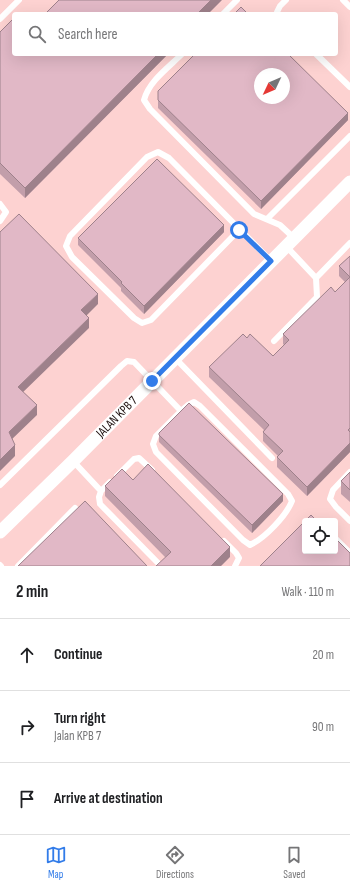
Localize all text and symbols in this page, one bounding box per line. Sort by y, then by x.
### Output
search box [12,12,338,56]
icon: search [26,23,48,45]
text: Search here [58,25,118,44]
north arrow [254,68,290,104]
route start [230,221,248,239]
route end [143,372,161,390]
street label: JALAN KPB 7 [92,392,141,442]
map controls [302,518,338,554]
button: locate [302,518,338,554]
text: 2 min [16,582,48,602]
text: Walk · 110 m [281,584,334,600]
icon: ahead [16,644,38,666]
text: Continue [54,645,103,664]
text: 20 m [312,647,334,663]
text: Turn right [54,709,106,728]
icon: right [16,716,38,738]
text: 90 m [312,719,334,735]
text: Jalan KPB 7 [54,728,101,744]
icon: arrive [16,788,38,810]
text: Arrive at destination [54,789,163,808]
tab: Map [45,844,67,881]
tab: Directions [156,844,194,881]
tab: Saved [283,844,305,881]

